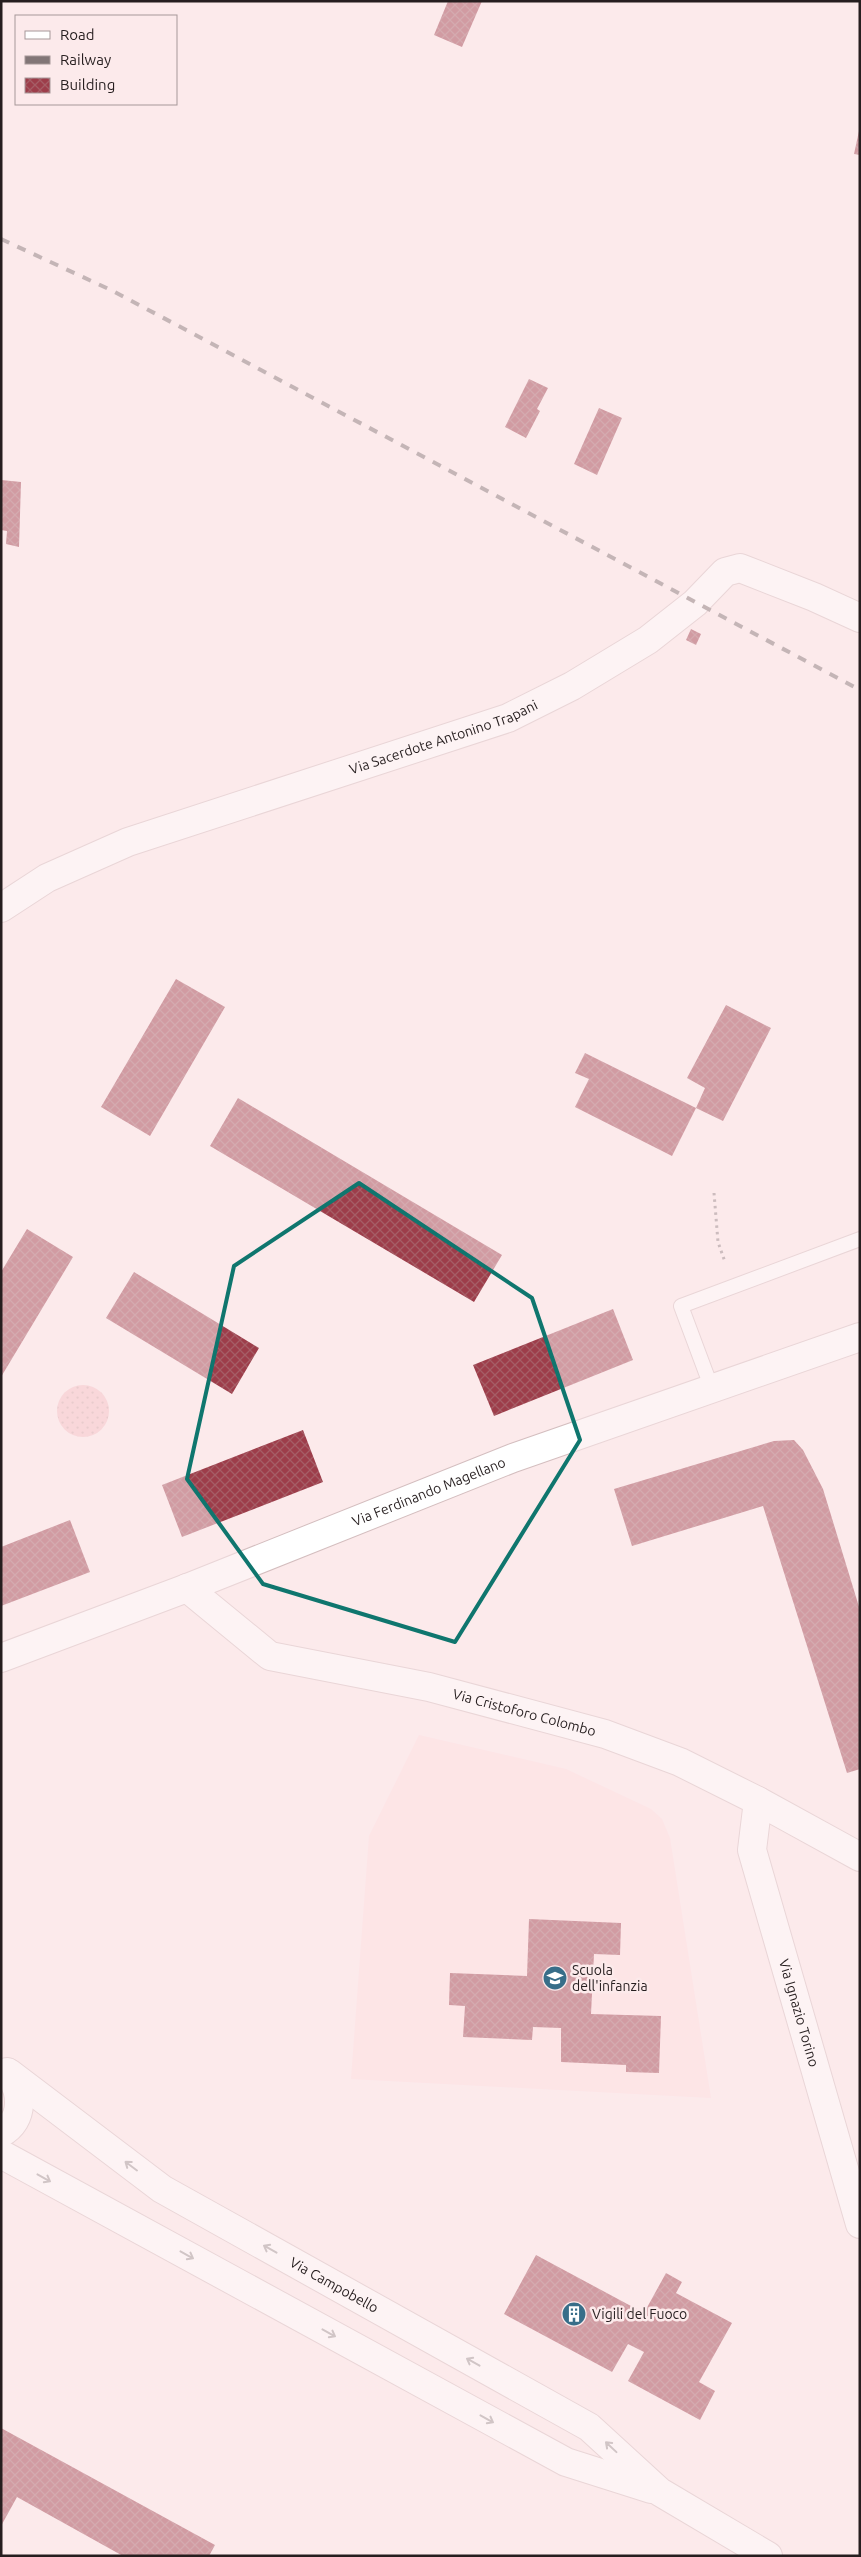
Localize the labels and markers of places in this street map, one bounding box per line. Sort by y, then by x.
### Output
place label: Scuola dell'infanzia [572,1962,648,1994]
school or university icon: Scuola dell'infanzia [542,1965,568,1991]
building icon: Vigili del Fuoco [561,2301,587,2327]
place label: Vigili del Fuoco [592,2306,687,2322]

